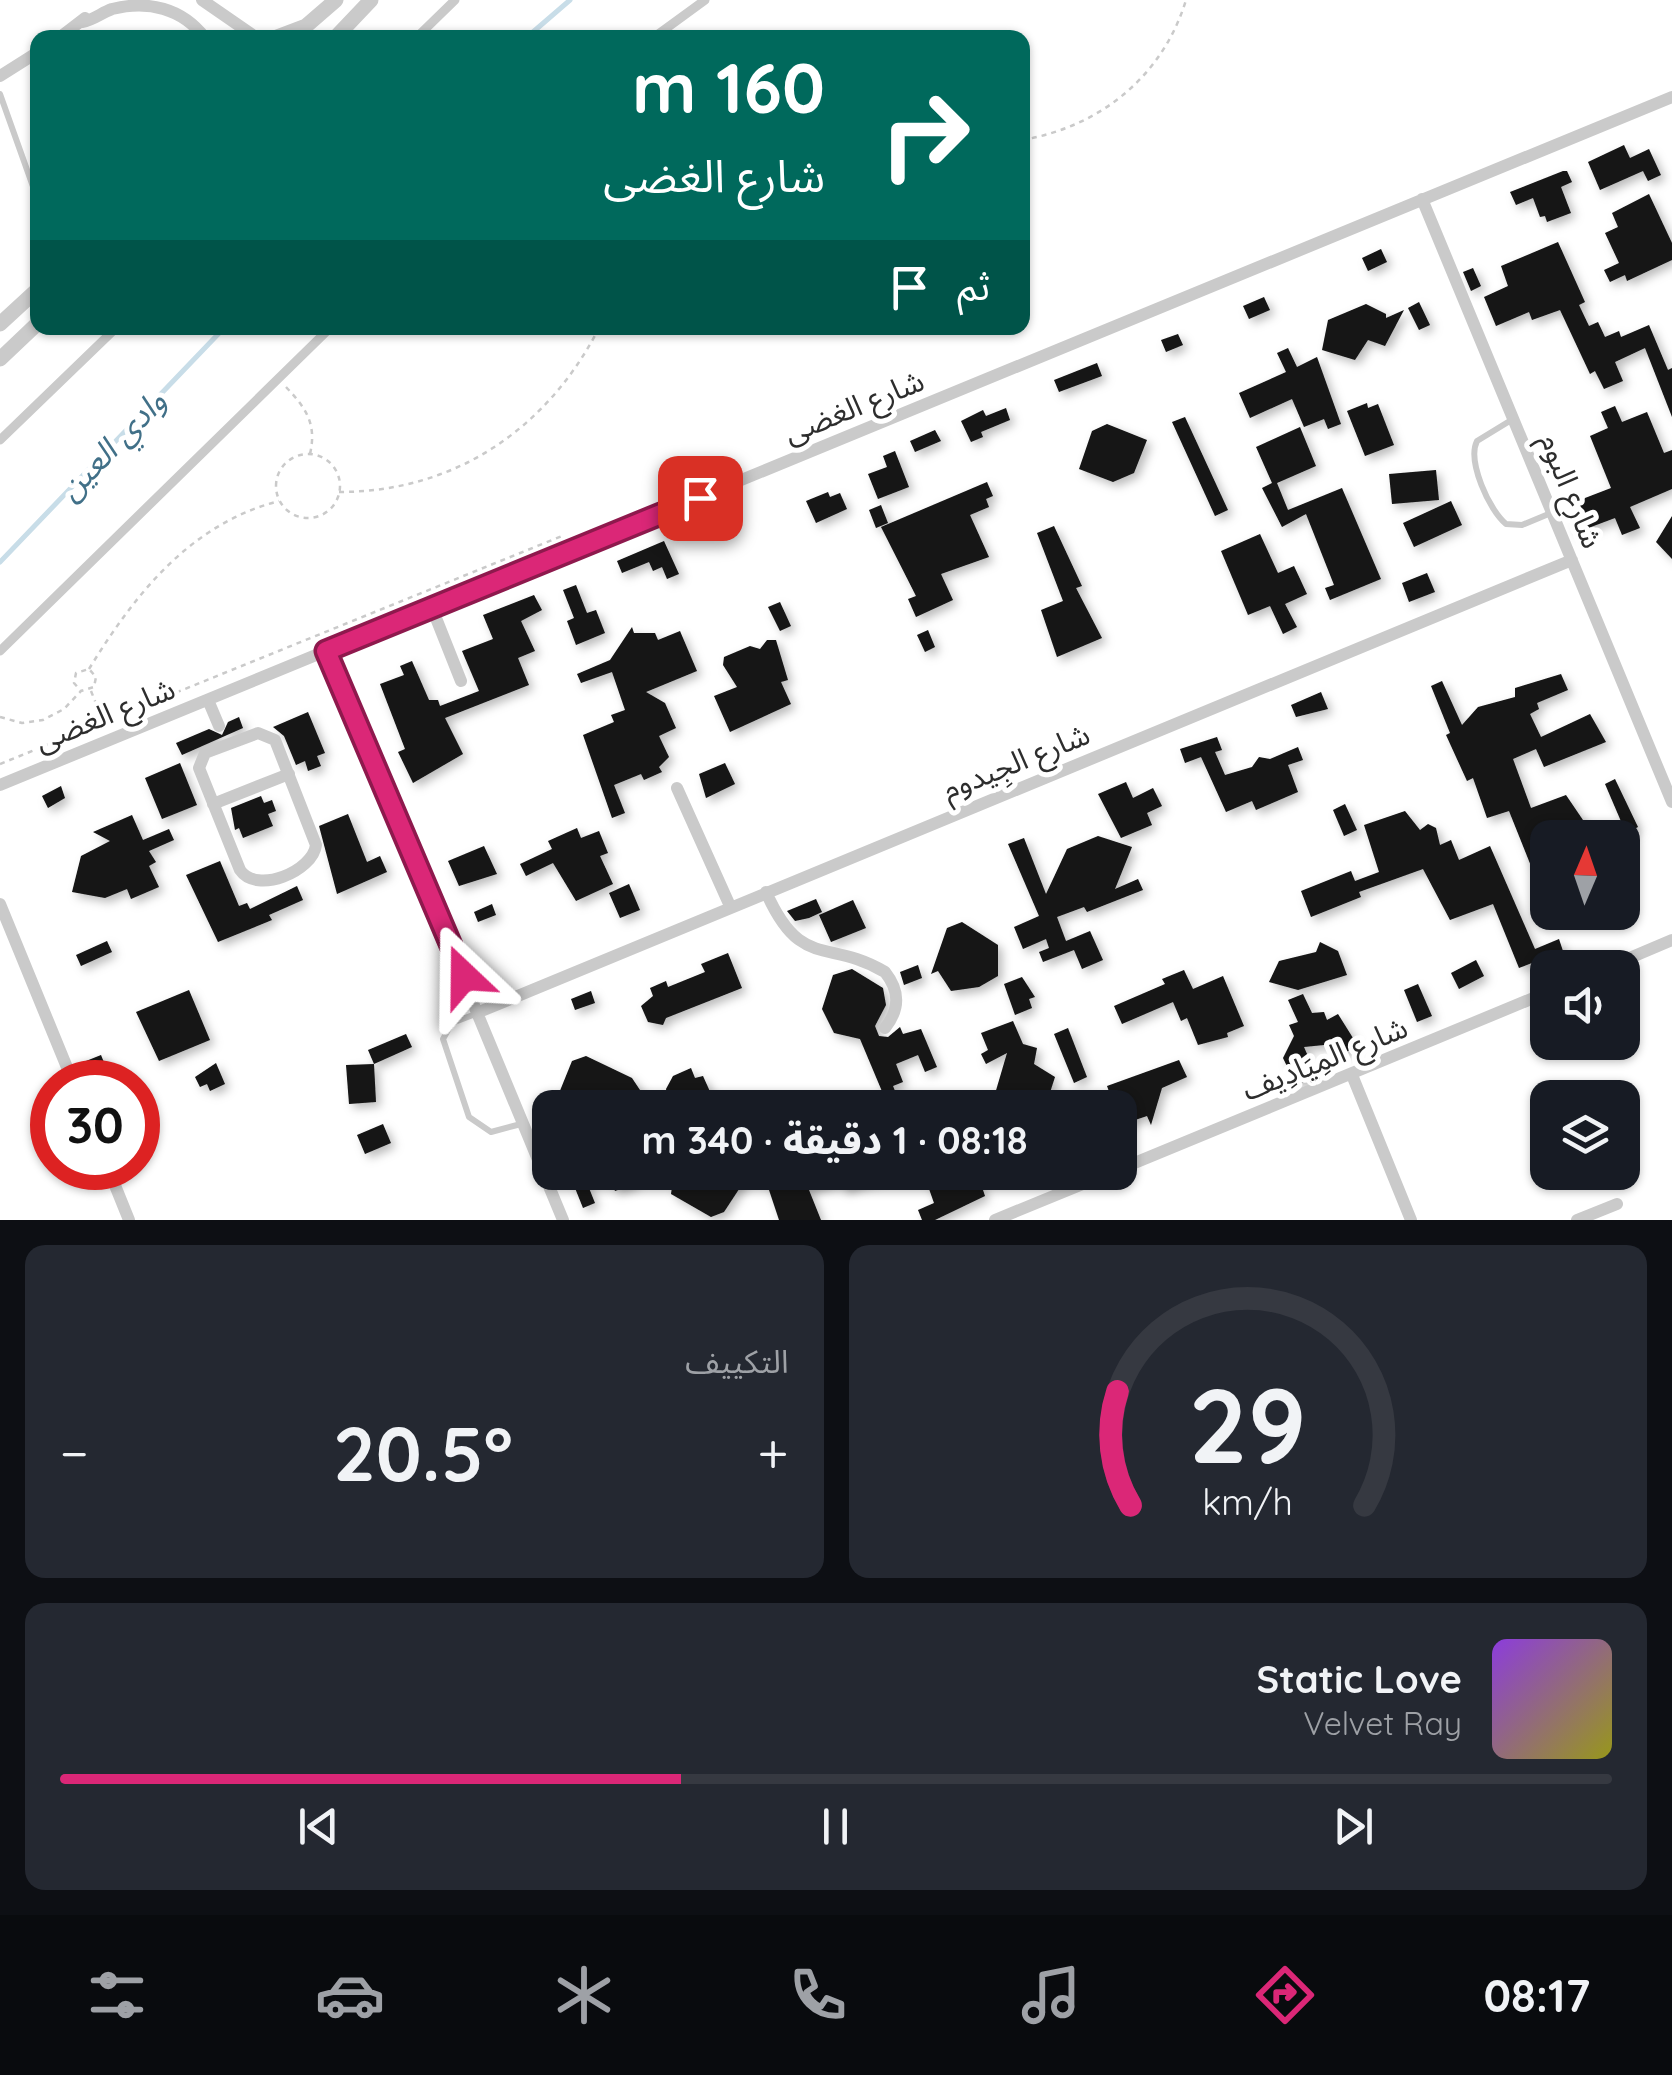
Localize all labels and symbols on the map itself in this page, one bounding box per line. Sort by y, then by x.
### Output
street label: شارع الغضى [778,361,931,455]
water label: وادي العين [49,381,178,512]
street label: شارع البوم [1528,428,1612,555]
pin [658,456,743,541]
street label: شارع الغضى [29,669,182,763]
street label: شارع الجِيدوم [936,714,1096,812]
north arrow [1530,820,1640,930]
position arrow [412,924,516,1028]
street label: شارع المِيَادِيف [1236,1008,1414,1112]
speed limit sign: 30 [30,1060,160,1190]

